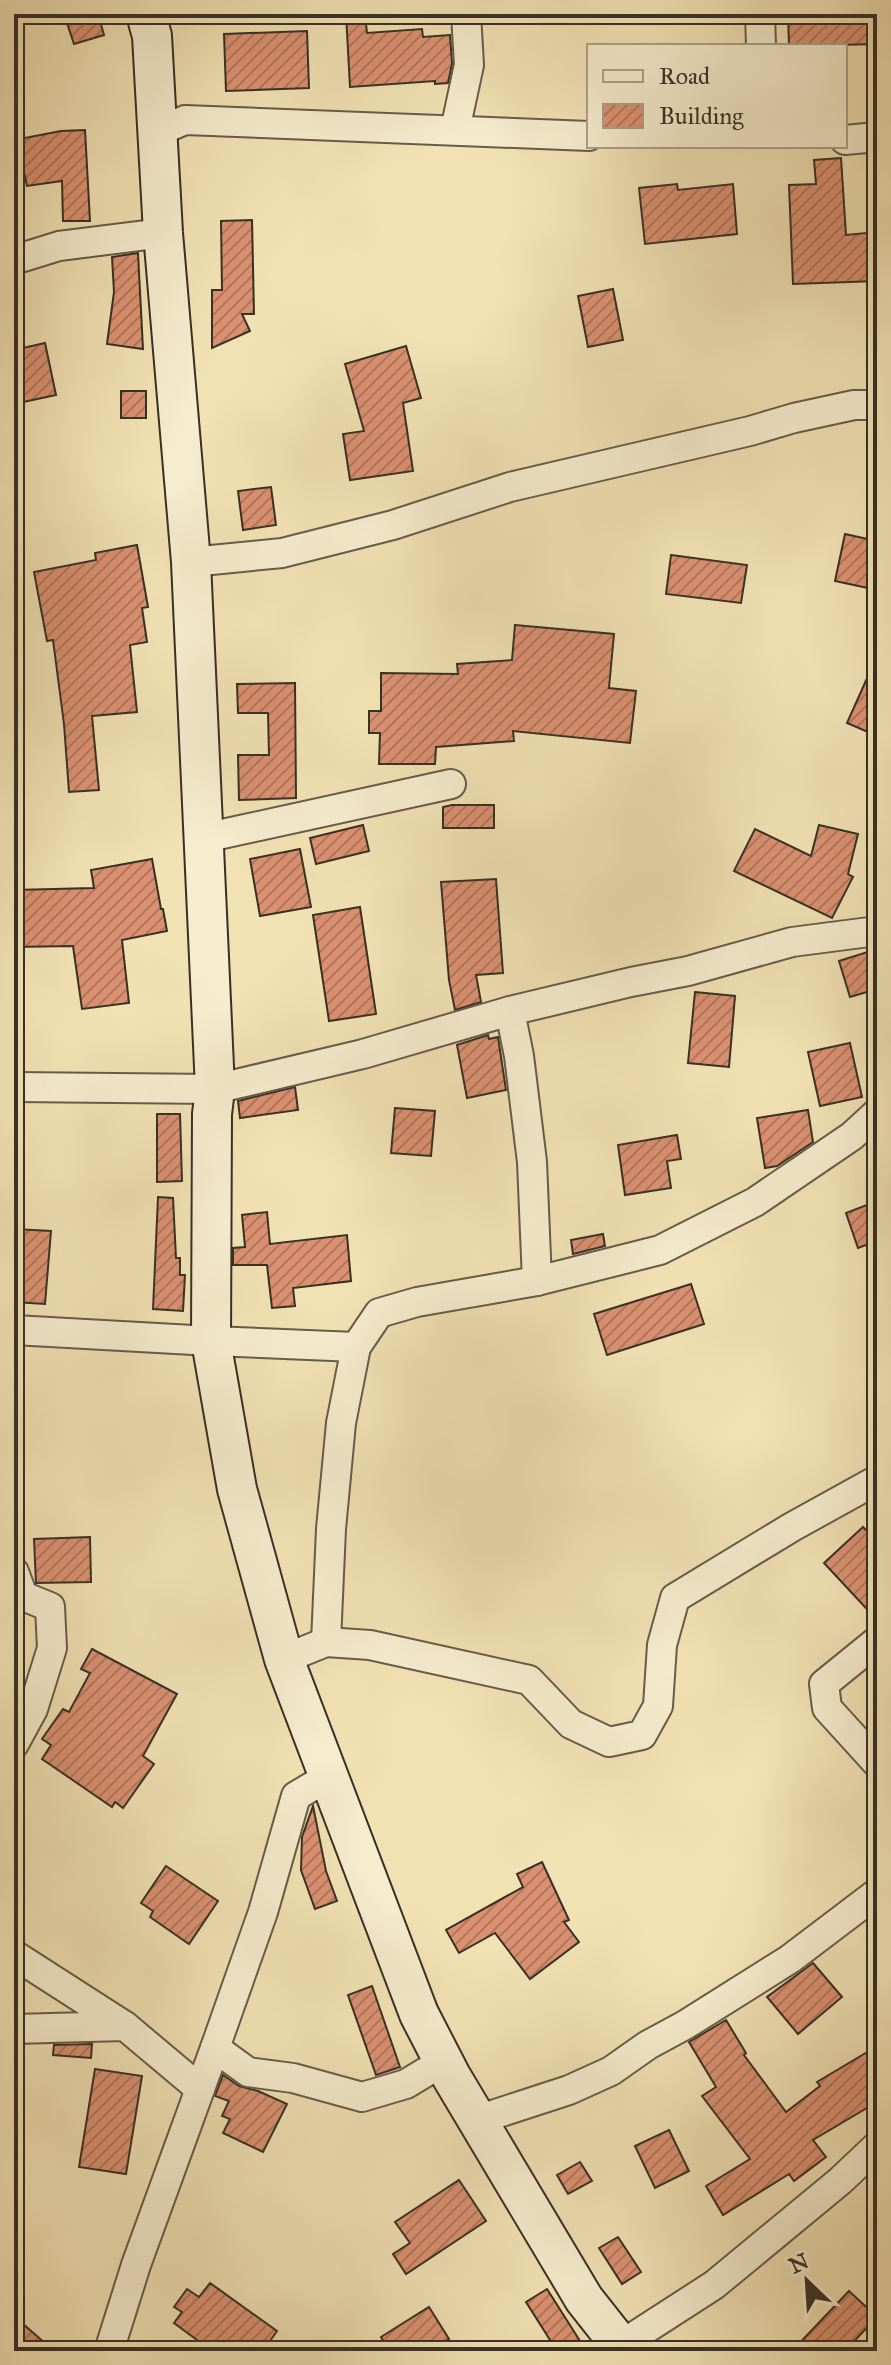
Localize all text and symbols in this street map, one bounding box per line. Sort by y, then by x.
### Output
legend [587,44,847,148]
text: Road [659,61,710,91]
text: Building [659,101,744,131]
north arrow [767,2241,847,2321]
text: N [785,2247,813,2280]

